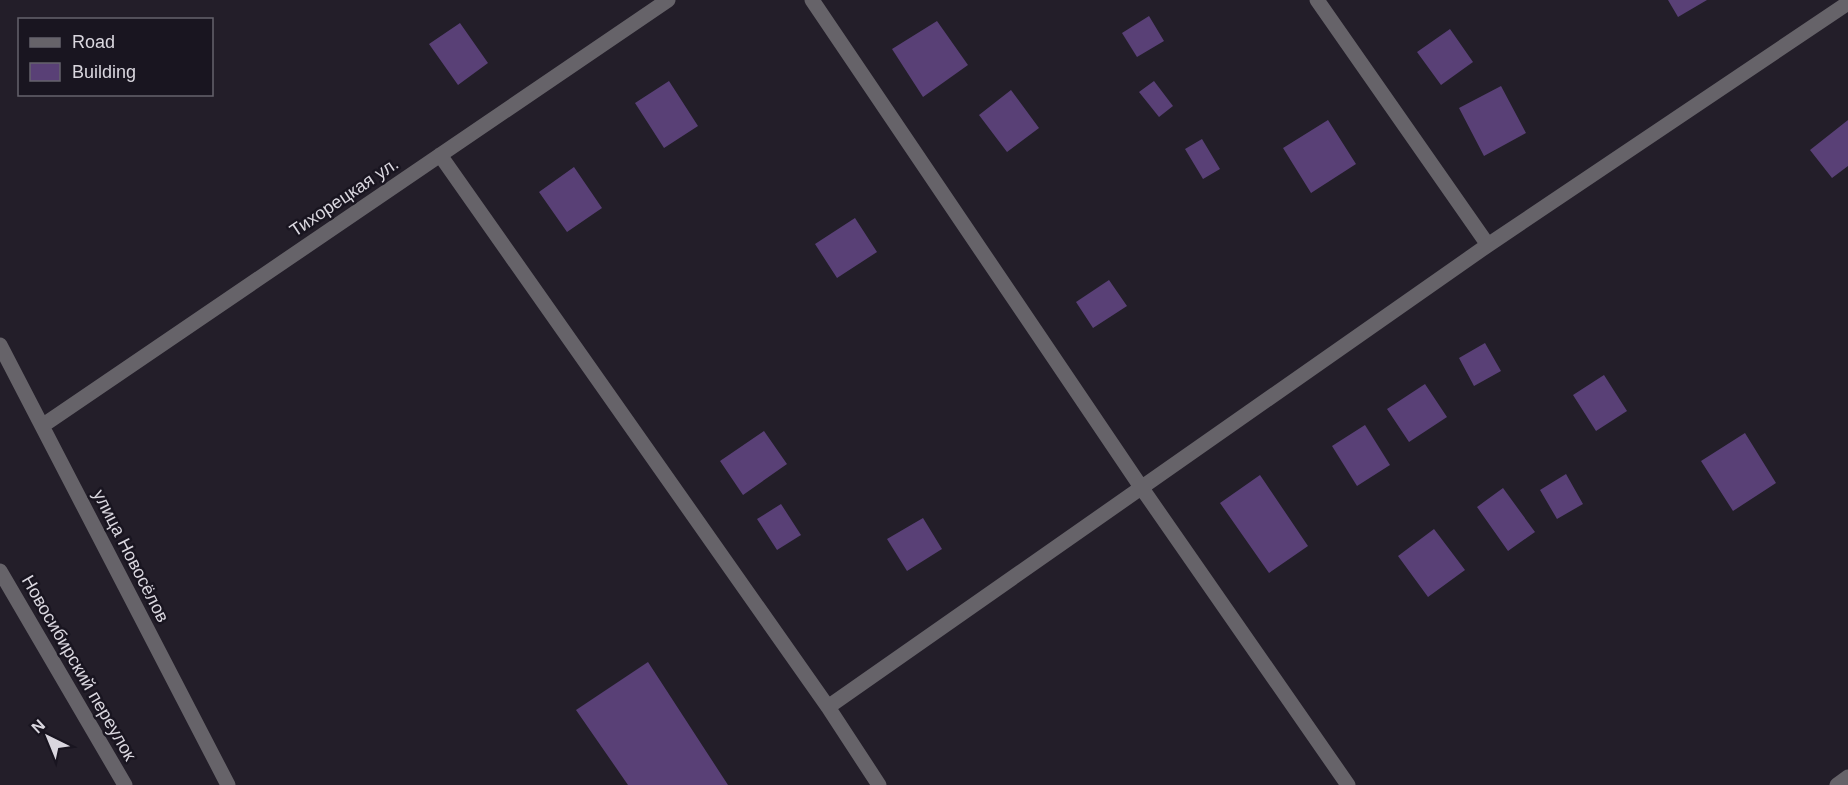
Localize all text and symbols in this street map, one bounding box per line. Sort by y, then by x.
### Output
legend [18,18,213,96]
text: Road [72,32,115,52]
text: Building [72,62,136,82]
street label: Тихорецкая ул. [286,153,402,241]
street label: улица Новосёлов [89,486,173,626]
street label: Новосибирский переулок [18,572,140,764]
north arrow [18,707,78,767]
text: N [28,716,48,737]

